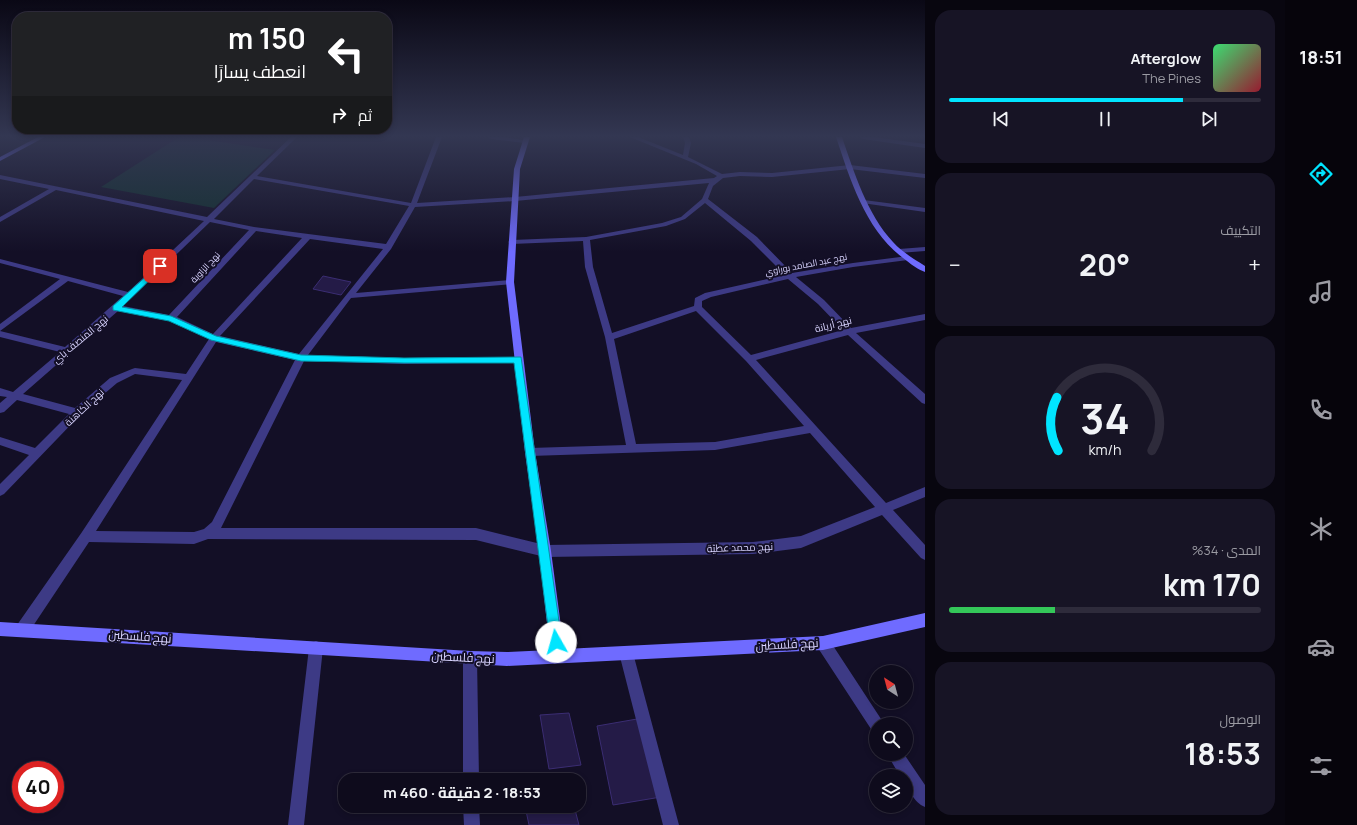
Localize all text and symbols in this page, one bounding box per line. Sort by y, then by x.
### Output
text: 150 m [228,19,306,57]
icon: left [320,28,372,80]
text: 18:51 [1299,45,1343,69]
text: Afterglow [1130,48,1201,69]
text: انعطف يسارًا [214,59,306,83]
text: The Pines [1142,69,1201,87]
icon: right [328,104,350,126]
text: ثم [358,105,372,126]
icon: previous [990,108,1012,130]
icon: pause [1094,108,1116,130]
icon: next [1198,108,1220,130]
icon: directions [1307,160,1335,188]
text: التكييف [1220,221,1261,239]
text: 20° [1079,244,1130,285]
pin [143,249,177,283]
street label: نهج الزاوية [187,249,223,285]
street label: نهج عبد الصامد بوراوي [764,250,848,279]
text: − [949,250,961,280]
text: + [1248,250,1261,280]
icon: arrive [149,255,171,277]
icon: music [1307,278,1335,306]
street label: نهج المنصف باي [49,312,111,367]
street label: نهج أريانة [813,313,853,335]
street label: نهج الكاهنة [61,385,107,429]
text: 34 [1080,389,1130,445]
icon: phone [1307,396,1335,424]
text: km/h [1088,439,1122,458]
icon: climate [1307,515,1335,543]
street label: نهج محمد عطيّة [707,539,773,555]
text: المدى · 34% [1192,541,1261,559]
text: 170 km [1163,564,1261,605]
position arrow [535,621,577,663]
street label: نهج فلسطين [108,625,172,647]
icon: car [1307,633,1335,661]
street label: نهج فلسطين [755,634,819,654]
street label: نهج فلسطين [431,647,495,667]
north arrow [869,665,913,709]
map controls [869,665,913,813]
text: الوصول [1220,710,1261,728]
button: search [869,717,913,761]
text: 18:53 [1184,733,1261,774]
icon: filters [1307,752,1335,780]
speed limit sign: 40 [12,761,64,813]
button: layers [869,769,913,813]
text: 18:53 · 2 دقيقة · 460 m [383,782,541,803]

